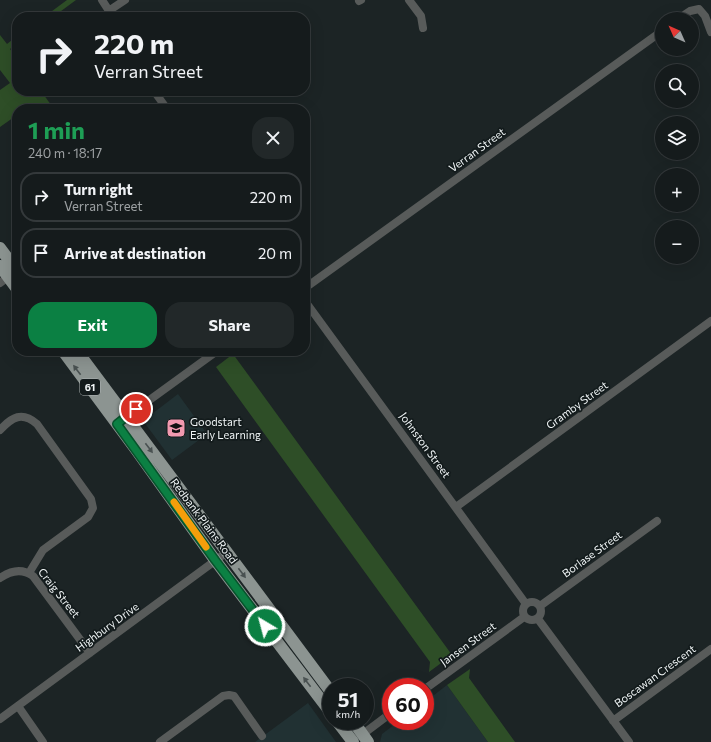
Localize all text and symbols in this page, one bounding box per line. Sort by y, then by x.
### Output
north arrow [655,12,699,56]
map controls [655,12,699,264]
text: 220 m [94,26,174,60]
icon: right [28,28,80,80]
text: Verran Street [94,60,203,82]
button: search [655,64,699,108]
text: 1 min [28,115,85,144]
button: layers [655,116,699,160]
button: close [252,117,294,159]
street label: Verran Street [446,125,508,174]
text: 240 m · 18:17 [28,145,102,161]
button: + [655,168,699,212]
text: Turn right [64,180,133,198]
icon: right [30,186,52,208]
text: 220 m [250,188,292,206]
text: Verran Street [64,198,143,214]
button: − [655,220,699,264]
icon: arrive [30,242,52,264]
text: Arrive at destination [64,244,206,262]
text: 20 m [258,244,292,262]
button: Exit [28,302,157,348]
button: Share [165,302,294,348]
one-way arrow [73,365,81,375]
street label: Gramby Street [543,378,610,431]
road number: 61 [80,379,100,395]
pin [119,392,153,426]
icon: arrive [125,398,147,420]
street label: Johnston Street [396,409,454,481]
place label: Goodstart Early Learning [190,415,261,441]
school or university icon: Goodstart Early Learning [165,417,187,439]
one-way arrow [145,443,154,454]
street label: Redbank Plains Road [168,476,241,566]
street label: Borlase Street [559,527,624,580]
street label: Craig Street [36,565,83,621]
one-way arrow [238,568,246,578]
street label: Highbury Drive [73,599,141,654]
position arrow [244,605,286,647]
street label: Jansen Street [437,619,499,669]
street label: Boscawan Crescent [612,642,698,709]
one-way arrow [303,677,312,688]
speed limit sign: 60 [382,678,434,730]
text: 51 [338,687,358,711]
text: km/h [336,708,360,720]

